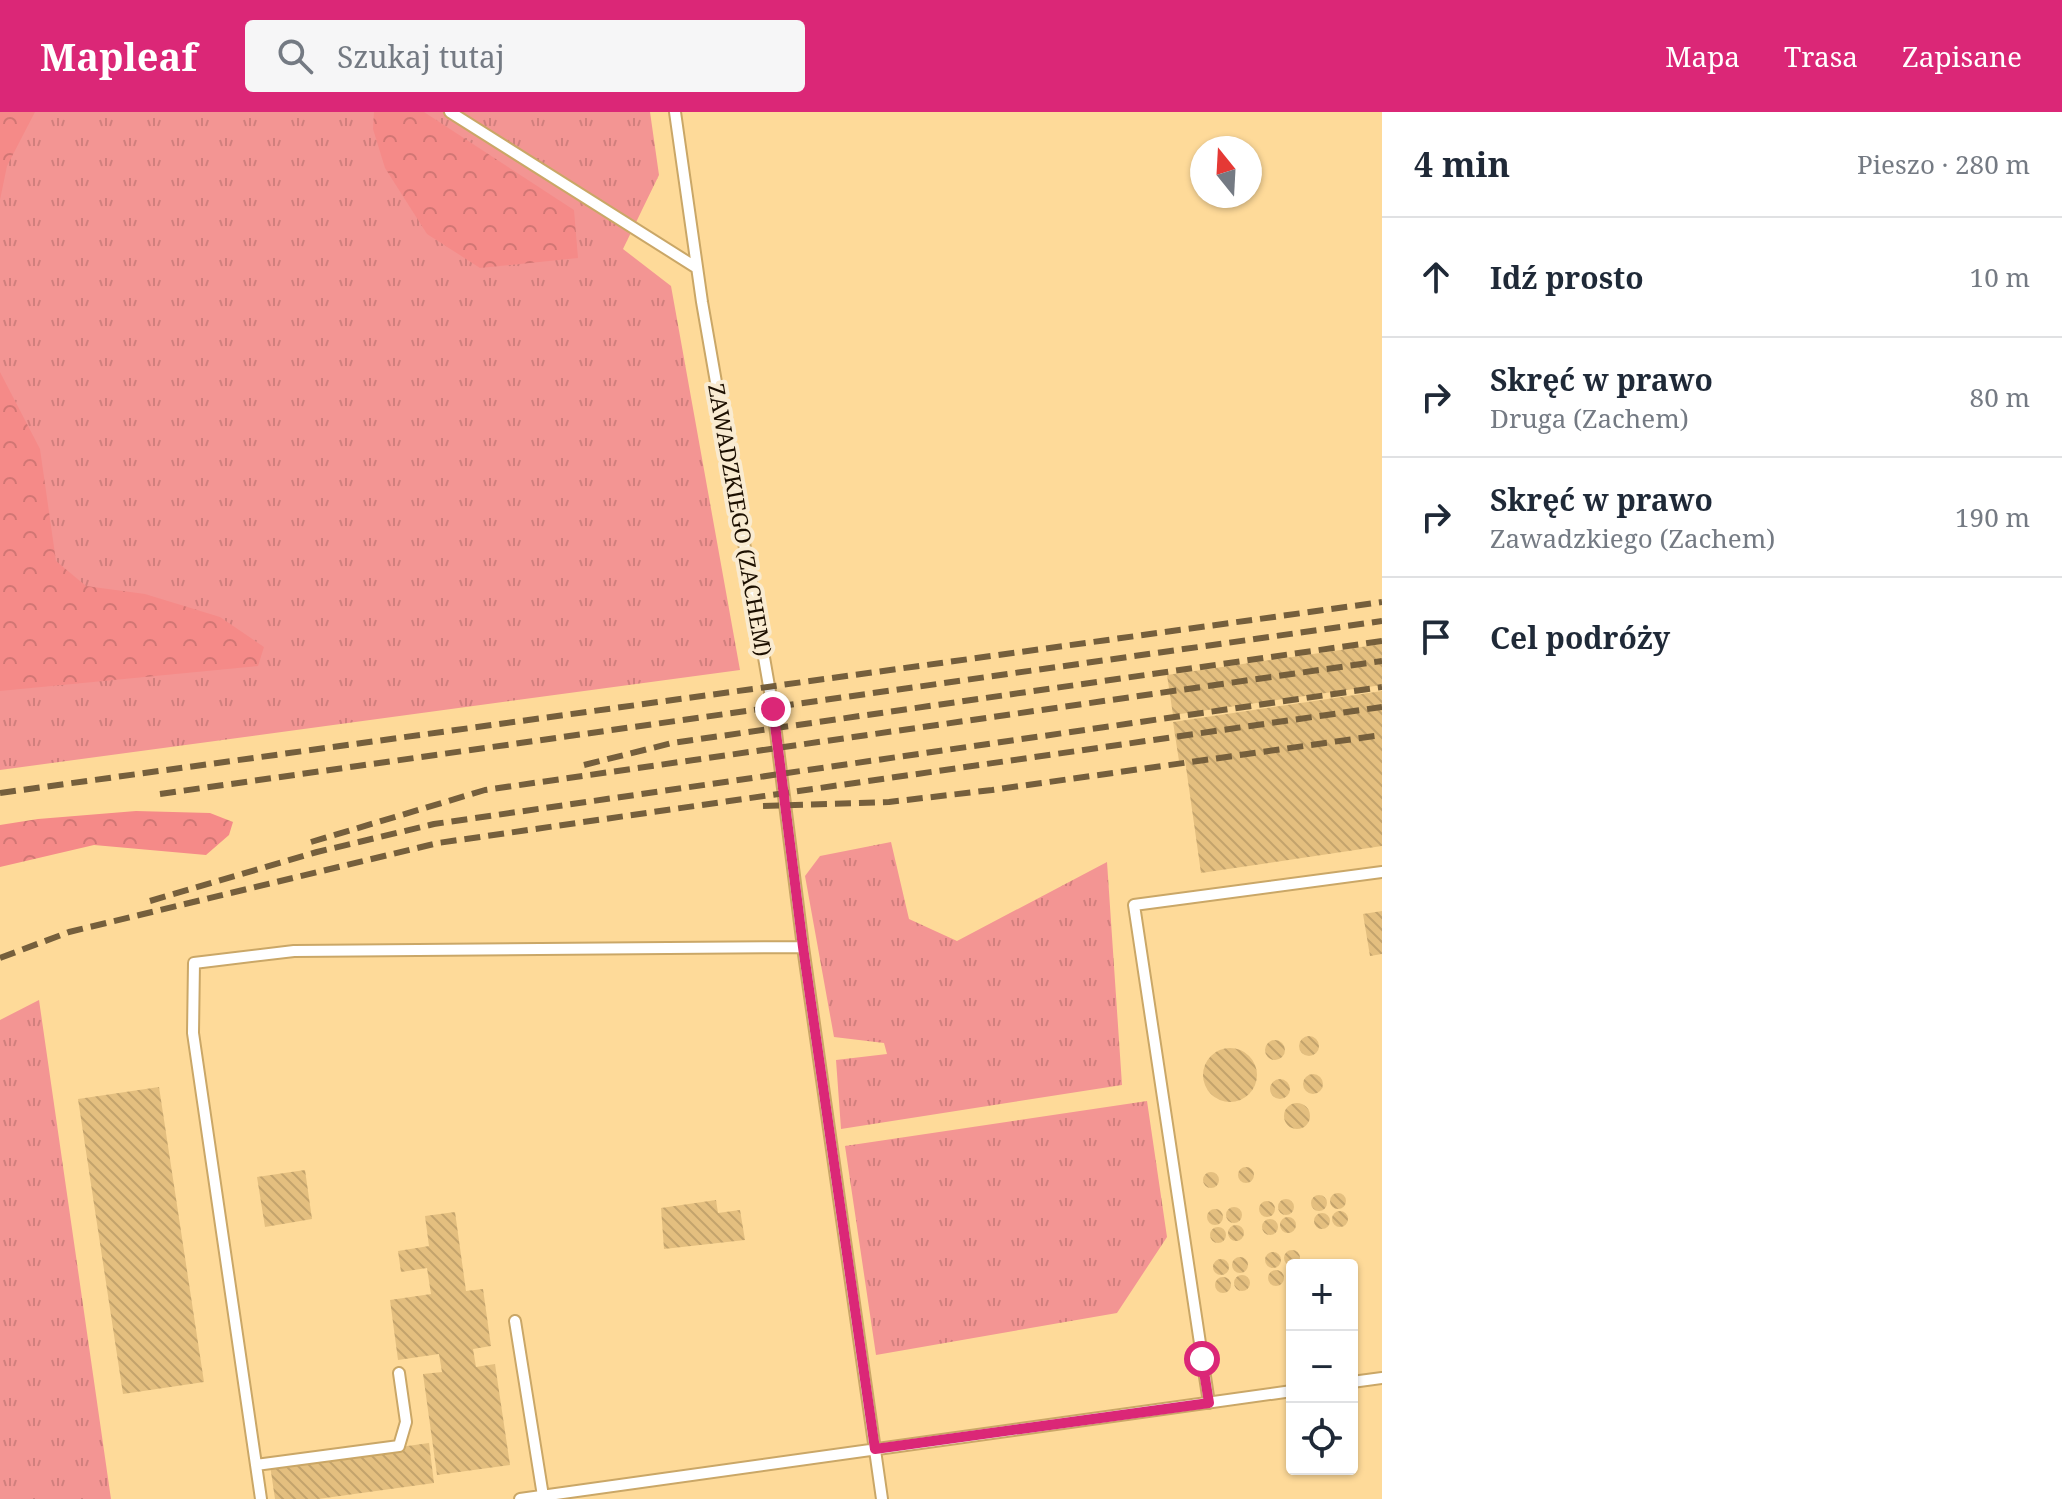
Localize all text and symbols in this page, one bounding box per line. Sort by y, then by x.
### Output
search box [245,20,805,92]
text: Mapleaf [40,30,197,82]
icon: search [273,34,317,78]
text: Szukaj tutaj [337,36,505,77]
text: Mapa [1665,37,1740,75]
text: Trasa [1784,37,1858,75]
text: Zapisane [1902,37,2022,75]
north arrow [1190,136,1262,208]
text: 4 min [1414,141,1510,187]
text: Pieszo · 280 m [1857,146,2030,182]
icon: ahead [1414,255,1458,299]
text: Idź prosto [1490,257,1644,298]
text: 10 m [1970,259,2030,295]
text: Skręć w prawo [1490,359,1713,400]
icon: right [1414,375,1458,419]
text: 80 m [1970,379,2030,415]
street label: ZAWADZKIEGO (ZACHEM) [702,381,780,659]
text: Druga (Zachem) [1490,400,1689,436]
text: Skręć w prawo [1490,479,1713,520]
icon: right [1414,495,1458,539]
text: 190 m [1955,499,2030,535]
text: Zawadzkiego (Zachem) [1490,520,1775,556]
icon: arrive [1414,615,1458,659]
text: Cel podróży [1490,617,1670,658]
route end [755,691,791,727]
map controls [1286,1259,1358,1475]
button: + [1286,1259,1358,1331]
button: − [1286,1331,1358,1403]
route start [1184,1341,1220,1377]
button: locate [1286,1403,1358,1475]

